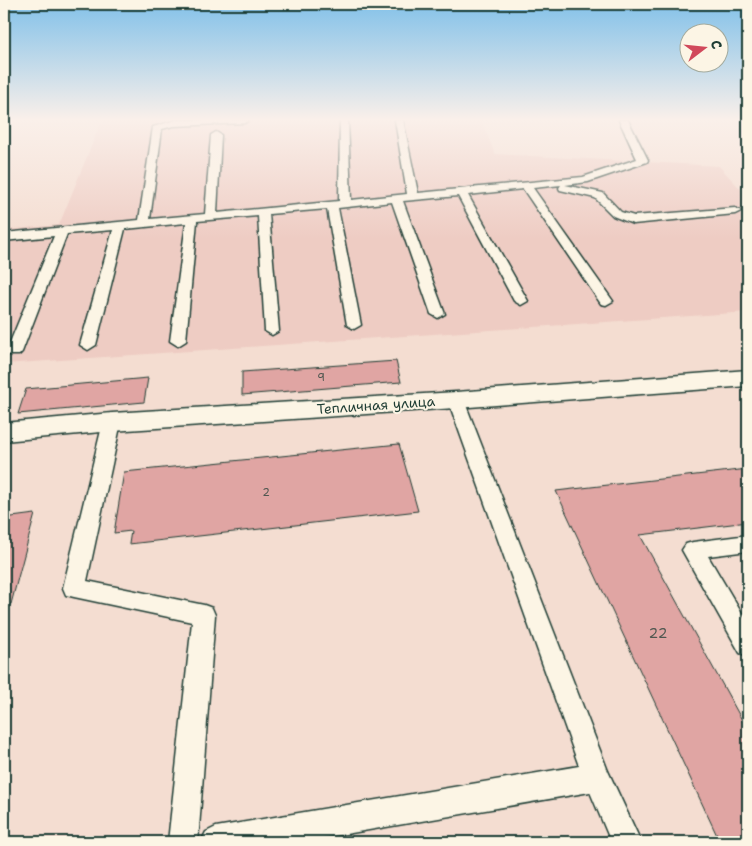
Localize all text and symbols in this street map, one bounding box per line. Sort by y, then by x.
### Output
north arrow [680,22,730,72]
text: С [707,38,726,51]
house number: 9 [317,370,325,385]
street label: Тепличная улица [316,392,436,418]
house number: 2 [262,485,270,500]
house number: 22 [649,624,667,642]

